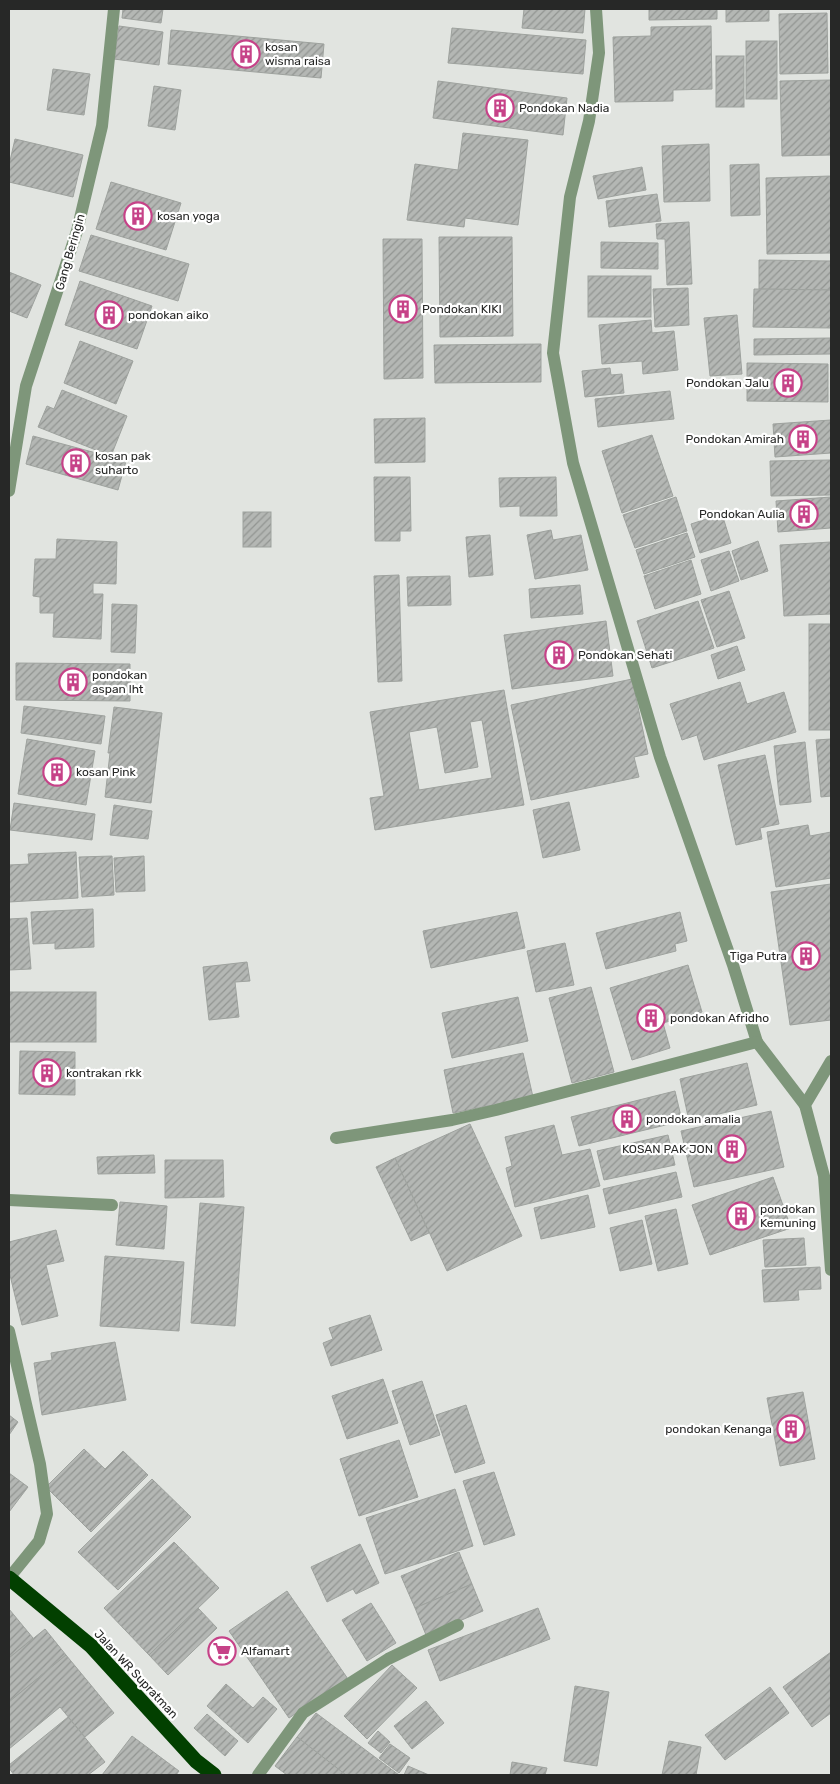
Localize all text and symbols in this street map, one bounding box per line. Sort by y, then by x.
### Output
building icon: kosan wisma raisa [231,39,261,69]
place label: kosan wisma raisa [265,40,331,68]
building icon: Pondokan Nadia [485,93,515,123]
place label: Pondokan Nadia [519,101,609,115]
building icon: kosan yoga [123,201,153,231]
place label: kosan yoga [157,209,220,223]
street label: Gang Beringin [52,212,88,292]
building icon: Pondokan KIKI [388,294,418,324]
building icon: pondokan aiko [94,300,124,330]
place label: Pondokan KIKI [422,302,502,316]
place label: pondokan aiko [128,308,209,322]
building icon: Pondokan Jalu [773,368,803,398]
place label: Pondokan Jalu [686,376,769,390]
building icon: Pondokan Amirah [788,424,818,454]
place label: Pondokan Amirah [686,432,784,446]
building icon: kosan pak suharto [61,448,91,478]
place label: kosan pak suharto [95,449,152,477]
building icon: Pondokan Aulia [789,499,819,529]
place label: Pondokan Aulia [699,507,785,521]
building icon: Pondokan Sehati [544,640,574,670]
place label: Pondokan Sehati [578,648,672,662]
building icon: pondokan aspan lht [58,667,88,697]
place label: pondokan aspan lht [92,668,147,696]
building icon: kosan Pink [42,757,72,787]
place label: kosan Pink [76,765,137,779]
building icon: Tiga Putra [791,941,821,971]
place label: Tiga Putra [730,949,787,963]
building icon: pondokan Afridho [636,1003,666,1033]
place label: pondokan Afridho [670,1011,769,1025]
building icon: kontrakan rkk [32,1058,62,1088]
place label: kontrakan rkk [66,1066,142,1080]
building icon: pondokan amalia [612,1104,642,1134]
place label: pondokan amalia [646,1112,741,1126]
building icon: KOSAN PAK JON [717,1134,747,1164]
place label: KOSAN PAK JON [622,1142,713,1156]
building icon: pondokan Kemuning [726,1201,756,1231]
place label: pondokan Kemuning [760,1202,816,1230]
building icon: pondokan Kenanga [776,1414,806,1444]
place label: pondokan Kenanga [665,1422,772,1436]
street label: Jalan WR Supratman [91,1627,181,1721]
supermarket icon: Alfamart [207,1636,237,1666]
place label: Alfamart [241,1644,290,1658]

